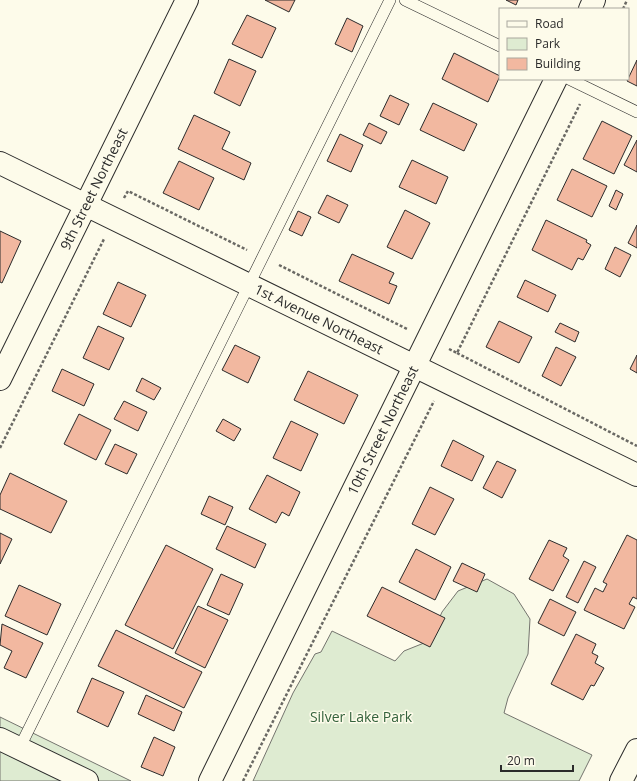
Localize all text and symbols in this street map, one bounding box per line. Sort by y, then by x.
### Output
legend [499,8,629,80]
text: Road [535,15,564,32]
text: Park [535,35,561,52]
text: Building [535,55,581,72]
street label: 9th Street Northeast [55,125,131,253]
street label: 1st Avenue Northeast [251,279,387,358]
street label: 10th Street Northeast [343,362,422,498]
park label: Silver Lake Park [310,707,413,726]
scale bar [501,747,573,773]
text: 20 m [507,752,535,769]

